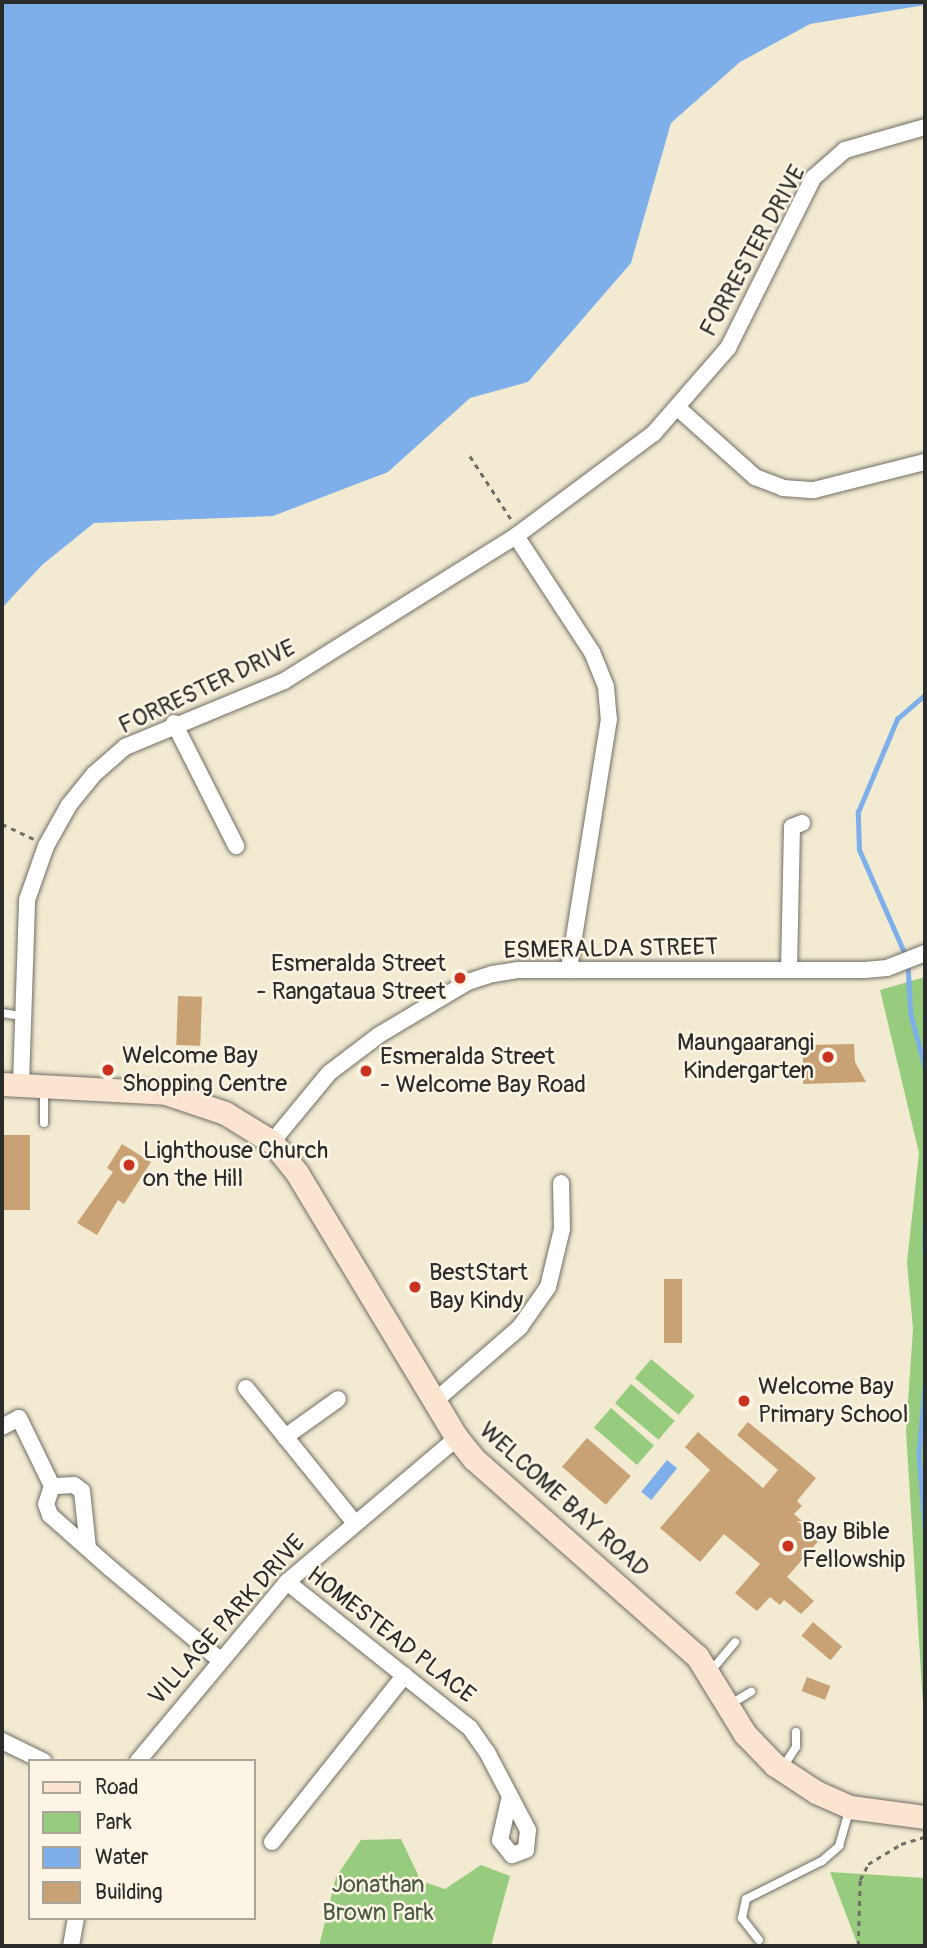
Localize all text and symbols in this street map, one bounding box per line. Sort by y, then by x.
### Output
street label: FORRESTER DRIVE [694,160,812,342]
street label: FORRESTER DRIVE [114,633,300,741]
street label: ESMERALDA STREET [503,933,719,965]
place label: Esmeralda Street - Rangataua Street [256,950,446,1006]
marker: Esmeralda Street - Rangataua Street [452,970,468,986]
place label: Maungaarangi Kindergarten [677,1029,814,1085]
place label: Welcome Bay Shopping Centre [122,1042,287,1098]
place label: Esmeralda Street - Welcome Bay Road [380,1043,586,1099]
marker: Maungaarangi Kindergarten [820,1049,836,1065]
marker: Welcome Bay Shopping Centre [100,1062,116,1078]
marker: Esmeralda Street - Welcome Bay Road [358,1063,374,1079]
place label: Lighthouse Church on the Hill [143,1137,328,1193]
marker: Lighthouse Church on the Hill [121,1157,137,1173]
place label: BestStart Bay Kindy [429,1259,528,1315]
marker: BestStart Bay Kindy [407,1279,423,1295]
place label: Welcome Bay Primary School [758,1373,908,1429]
marker: Welcome Bay Primary School [736,1393,752,1409]
street label: WELCOME BAY ROAD [473,1416,655,1584]
place label: Bay Bible Fellowship [802,1518,906,1574]
street label: VILLAGE PARK DRIVE [143,1529,311,1711]
marker: Bay Bible Fellowship [780,1538,796,1554]
street label: HOMESTEAD PLACE [301,1560,481,1710]
legend [28,1759,256,1920]
text: Road [95,1774,139,1801]
text: Park [95,1809,132,1836]
text: Water [95,1844,148,1871]
park label: Jonathan Brown Park [322,1871,434,1927]
text: Building [95,1879,162,1906]

